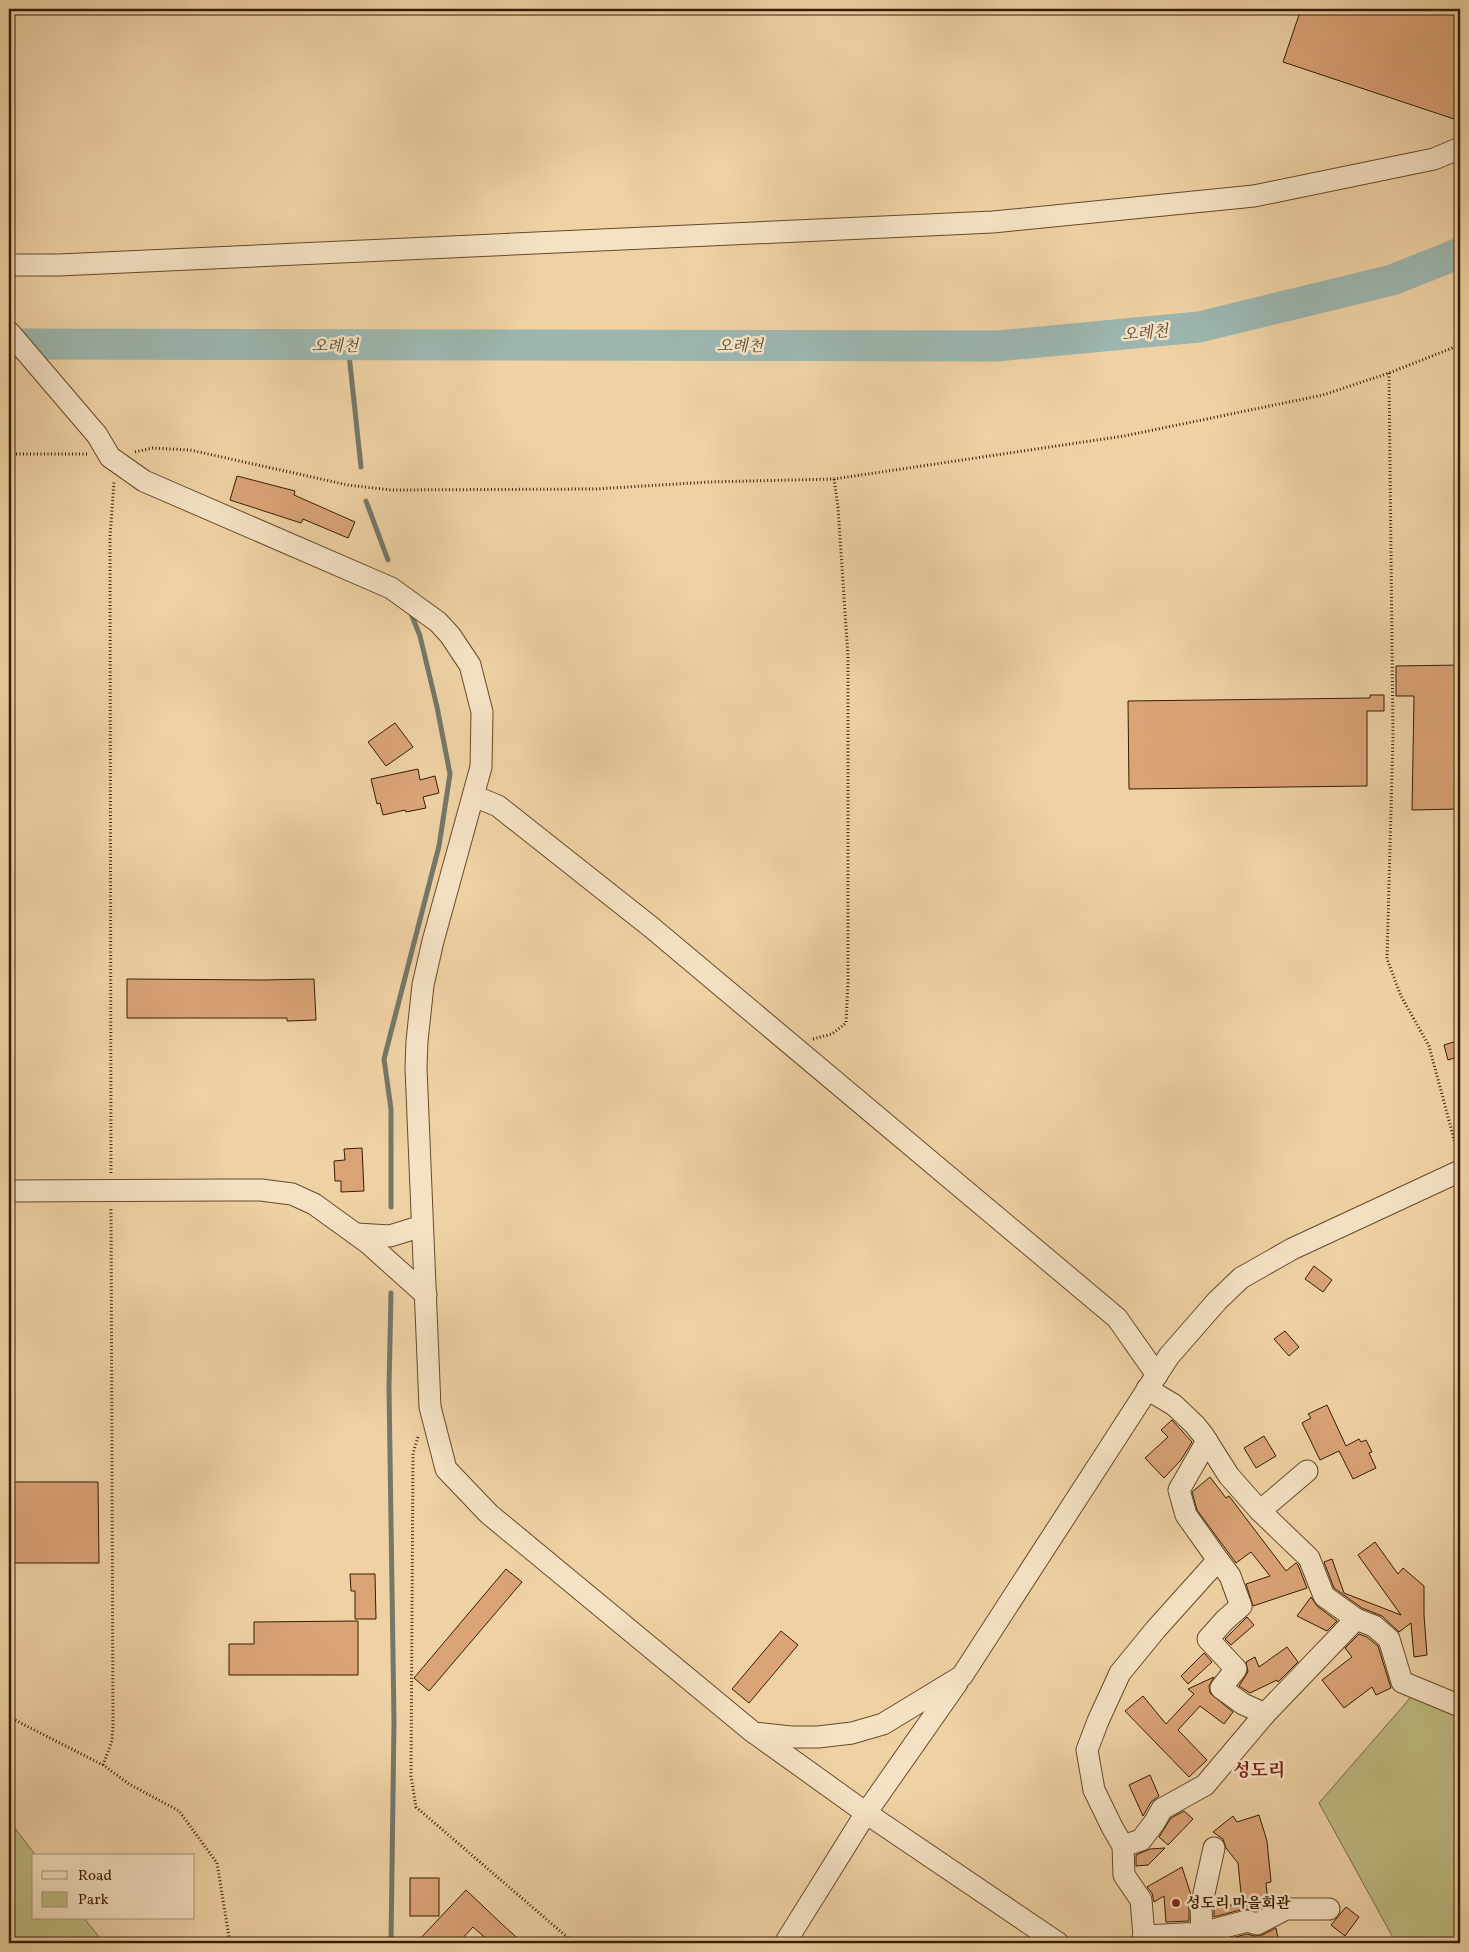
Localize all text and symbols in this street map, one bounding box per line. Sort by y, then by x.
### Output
water label: 오례천 [1121,321,1171,347]
water label: 오례천 [312,336,360,358]
water label: 오례천 [717,336,765,358]
district label: 성도리 [1233,1759,1285,1784]
legend [32,1854,195,1920]
text: Road [78,1866,112,1887]
text: Park [78,1890,109,1911]
place label: 성도리 마을회관 [1186,1894,1291,1915]
marker: 성도리 마을회관 [1170,1897,1182,1909]

